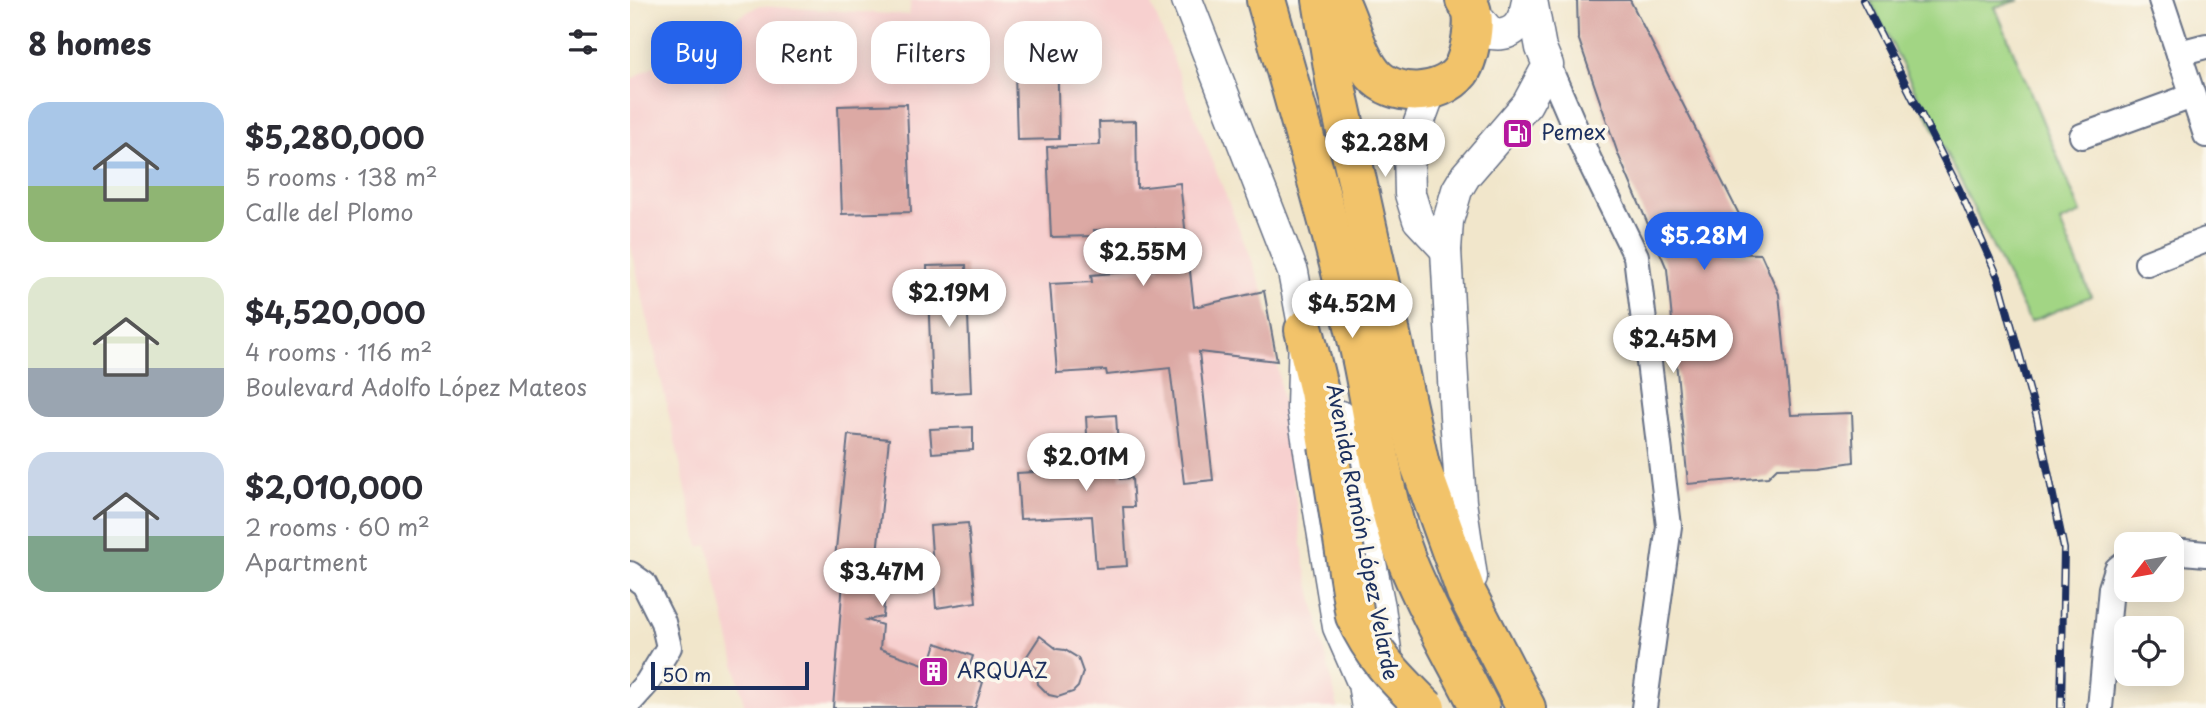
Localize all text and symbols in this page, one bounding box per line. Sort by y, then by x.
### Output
text: 8 homes [28,20,151,65]
chip: Buy [651,21,742,84]
chip: Rent [756,21,857,84]
chip: Filters [871,21,990,84]
chip: New [1004,21,1102,84]
icon: filters [564,23,602,61]
text: $5,280,000 [245,114,425,159]
place label: Pemex [1541,115,1606,147]
fuel station icon: Pemex [1501,116,1535,150]
pin: $2.28M [1328,120,1442,179]
text: $2.28M [1341,124,1429,159]
icon: home [84,130,168,214]
text: 5 rooms · 138 m² [245,159,438,194]
text: Calle del Plomo [245,194,413,229]
pin: $5.28M [1647,212,1761,272]
text: $5.28M [1660,217,1748,252]
pin: $2.55M [1086,229,1200,288]
text: $2.55M [1099,233,1187,268]
pin: $2.19M [892,270,1006,329]
text: $2.19M [908,274,990,309]
pin: $4.52M [1295,280,1409,340]
text: $4.52M [1308,285,1396,320]
text: $4,520,000 [245,289,426,334]
icon: home [84,305,168,389]
pin: $2.45M [1616,316,1730,375]
text: $2.45M [1629,320,1717,355]
text: 4 rooms · 116 m² [245,334,432,369]
text: Boulevard Adolfo López Mateos [245,369,587,404]
street label: Avenida Ramón López Velarde [1320,381,1408,683]
pin: $2.01M [1029,434,1143,493]
text: $2.01M [1043,438,1129,473]
text: $2,010,000 [245,464,423,509]
icon: home [84,480,168,564]
text: 2 rooms · 60 m² [245,509,430,544]
north arrow [2114,532,2184,602]
map controls [2114,532,2184,686]
text: Apartment [245,544,368,579]
pin: $3.47M [825,548,939,608]
text: $3.47M [839,553,925,588]
button: locate [2114,616,2184,686]
place label: ARQUAZ [957,653,1048,685]
building icon: ARQUAZ [917,654,951,688]
scale bar [651,659,808,691]
text: 50 m [662,660,711,688]

